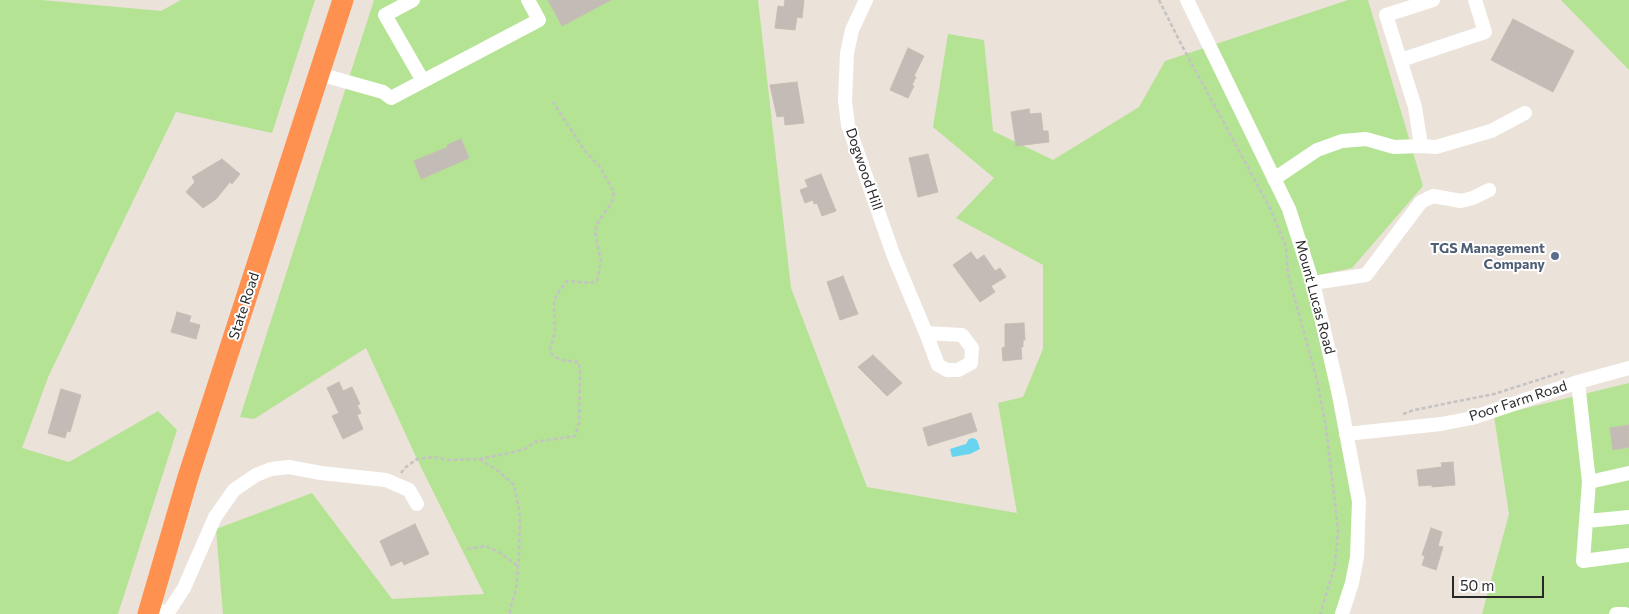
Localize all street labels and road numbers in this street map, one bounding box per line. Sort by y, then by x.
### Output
street label: Dogwood Hill [842,126,886,212]
street label: Mount Lucas Road [1292,238,1338,356]
street label: State Road [225,270,263,342]
street label: Poor Farm Road [1467,377,1569,425]

